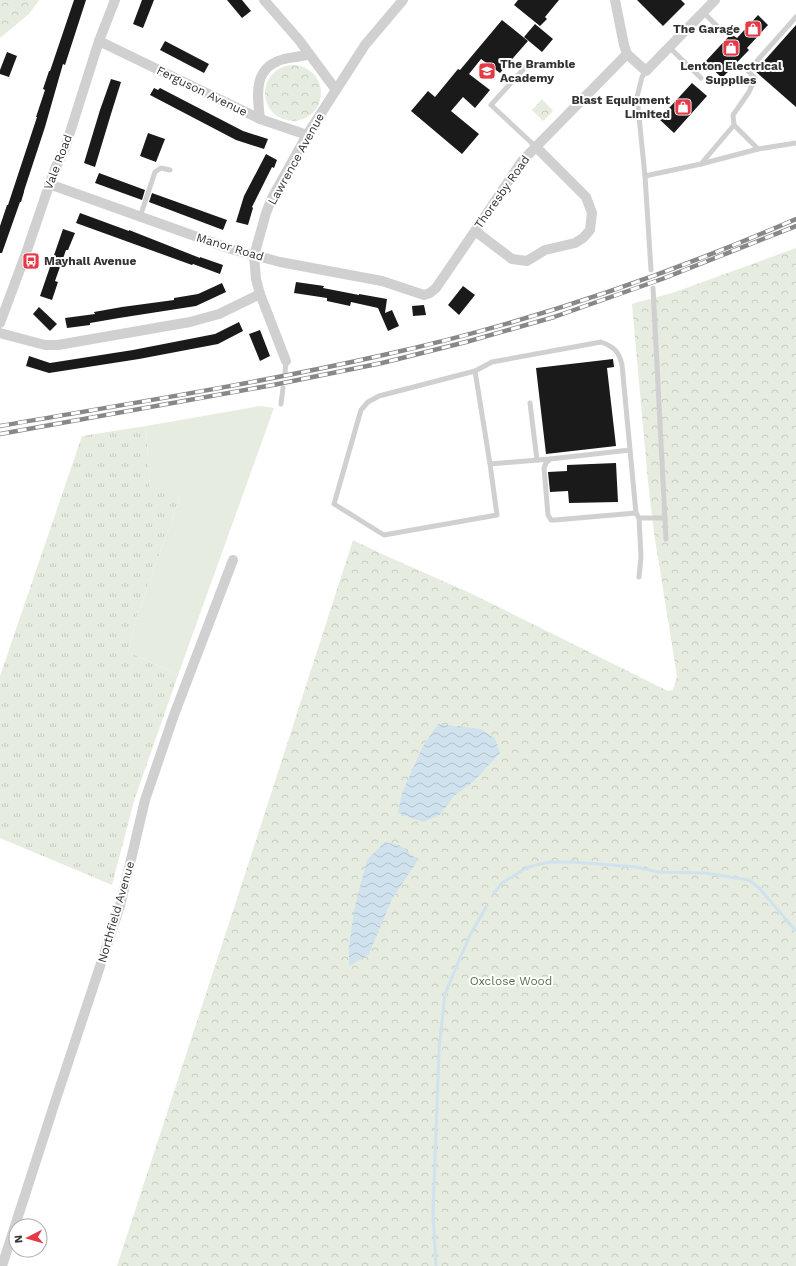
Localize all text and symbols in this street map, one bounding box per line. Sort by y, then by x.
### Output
shop icon: The Garage [743,19,763,39]
place label: The Garage [673,22,740,36]
shop icon: Lenton Electrical Supplies [721,38,741,58]
place label: The Bramble Academy [500,57,576,85]
place label: Lenton Electrical Supplies [680,59,782,87]
school or university icon: The Bramble Academy [477,61,497,81]
street label: Ferguson Avenue [154,63,250,119]
place label: Blast Equipment Limited [571,93,671,121]
shop icon: Blast Equipment Limited [673,97,693,117]
street label: Lawrence Avenue [265,111,327,207]
street label: Vale Road [41,132,75,192]
street label: Thoresby Road [472,153,532,231]
street label: Manor Road [195,230,265,264]
bus stop icon: Mayhall Avenue [21,251,41,271]
place label: Mayhall Avenue [44,254,136,268]
street label: Northfield Avenue [95,860,137,964]
park label: Oxclose Wood [470,974,552,988]
north arrow [8,1218,48,1258]
text: N [12,1234,25,1244]

